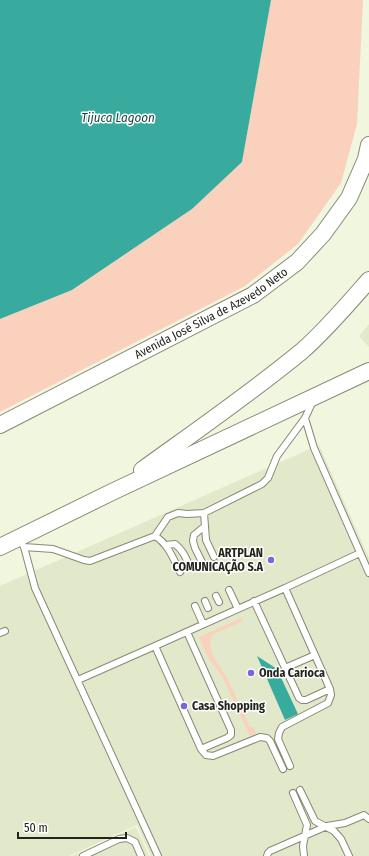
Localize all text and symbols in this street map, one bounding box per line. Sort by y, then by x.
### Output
water label: Tijuca Lagoon [81,110,155,125]
street label: Avenida José Silva de Azevedo Neto [132,265,290,362]
place label: ARTPLAN COMUNICAÇÃO S.A [172,546,263,575]
marker: ARTPLAN COMUNICAÇÃO S.A [266,555,276,565]
place label: Onda Carioca [259,666,325,680]
marker: Onda Carioca [246,668,256,678]
place label: Casa Shopping [192,699,265,713]
marker: Casa Shopping [179,701,189,711]
scale bar [18,814,126,840]
text: 50 m [24,821,48,835]

